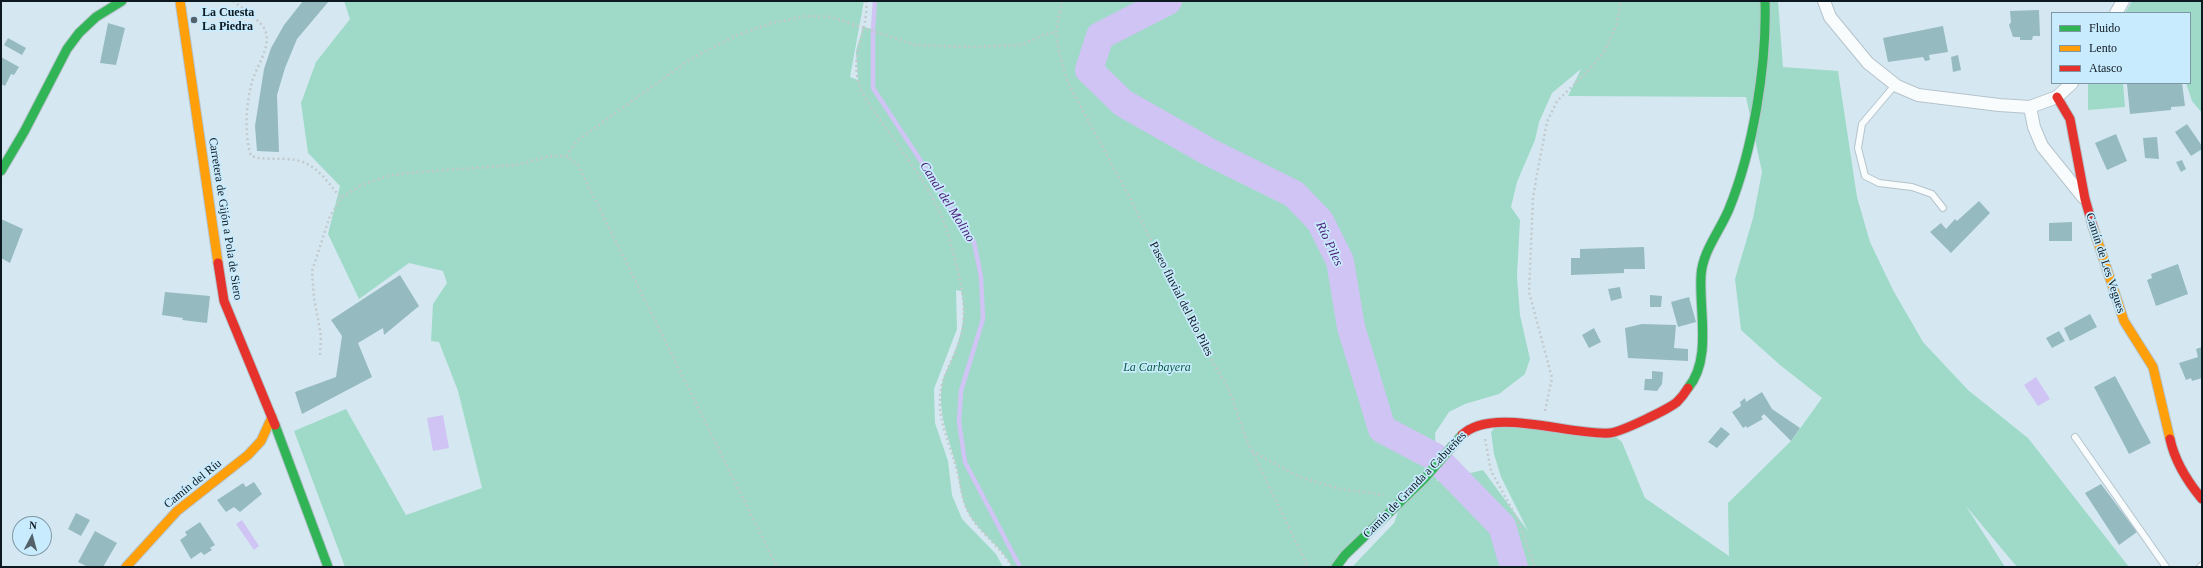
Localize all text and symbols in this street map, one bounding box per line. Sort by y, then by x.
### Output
place label: La Cuesta La Piedra [202,6,254,34]
legend [2051,12,2191,84]
marker: La Cuesta La Piedra [189,15,199,25]
text: Fluido [2089,21,2120,35]
text: Lento [2089,41,2117,55]
text: Atasco [2089,61,2122,75]
street label: Carretera de Gijón a Pola de Siero [205,137,245,301]
water label: Canal del Molino [916,159,978,245]
street label: Camín de Les Vegues [2082,211,2128,315]
water label: Río Piles [1312,219,1346,269]
street label: Paseo fluvial del Rio Piles [1146,239,1216,359]
park label: La Carbayera [1123,361,1191,375]
street label: Camín de Granda a Cabueñes [1360,429,1470,541]
street label: Camín del Ríu [161,456,225,512]
north arrow [12,516,52,556]
text: N [29,519,38,531]

